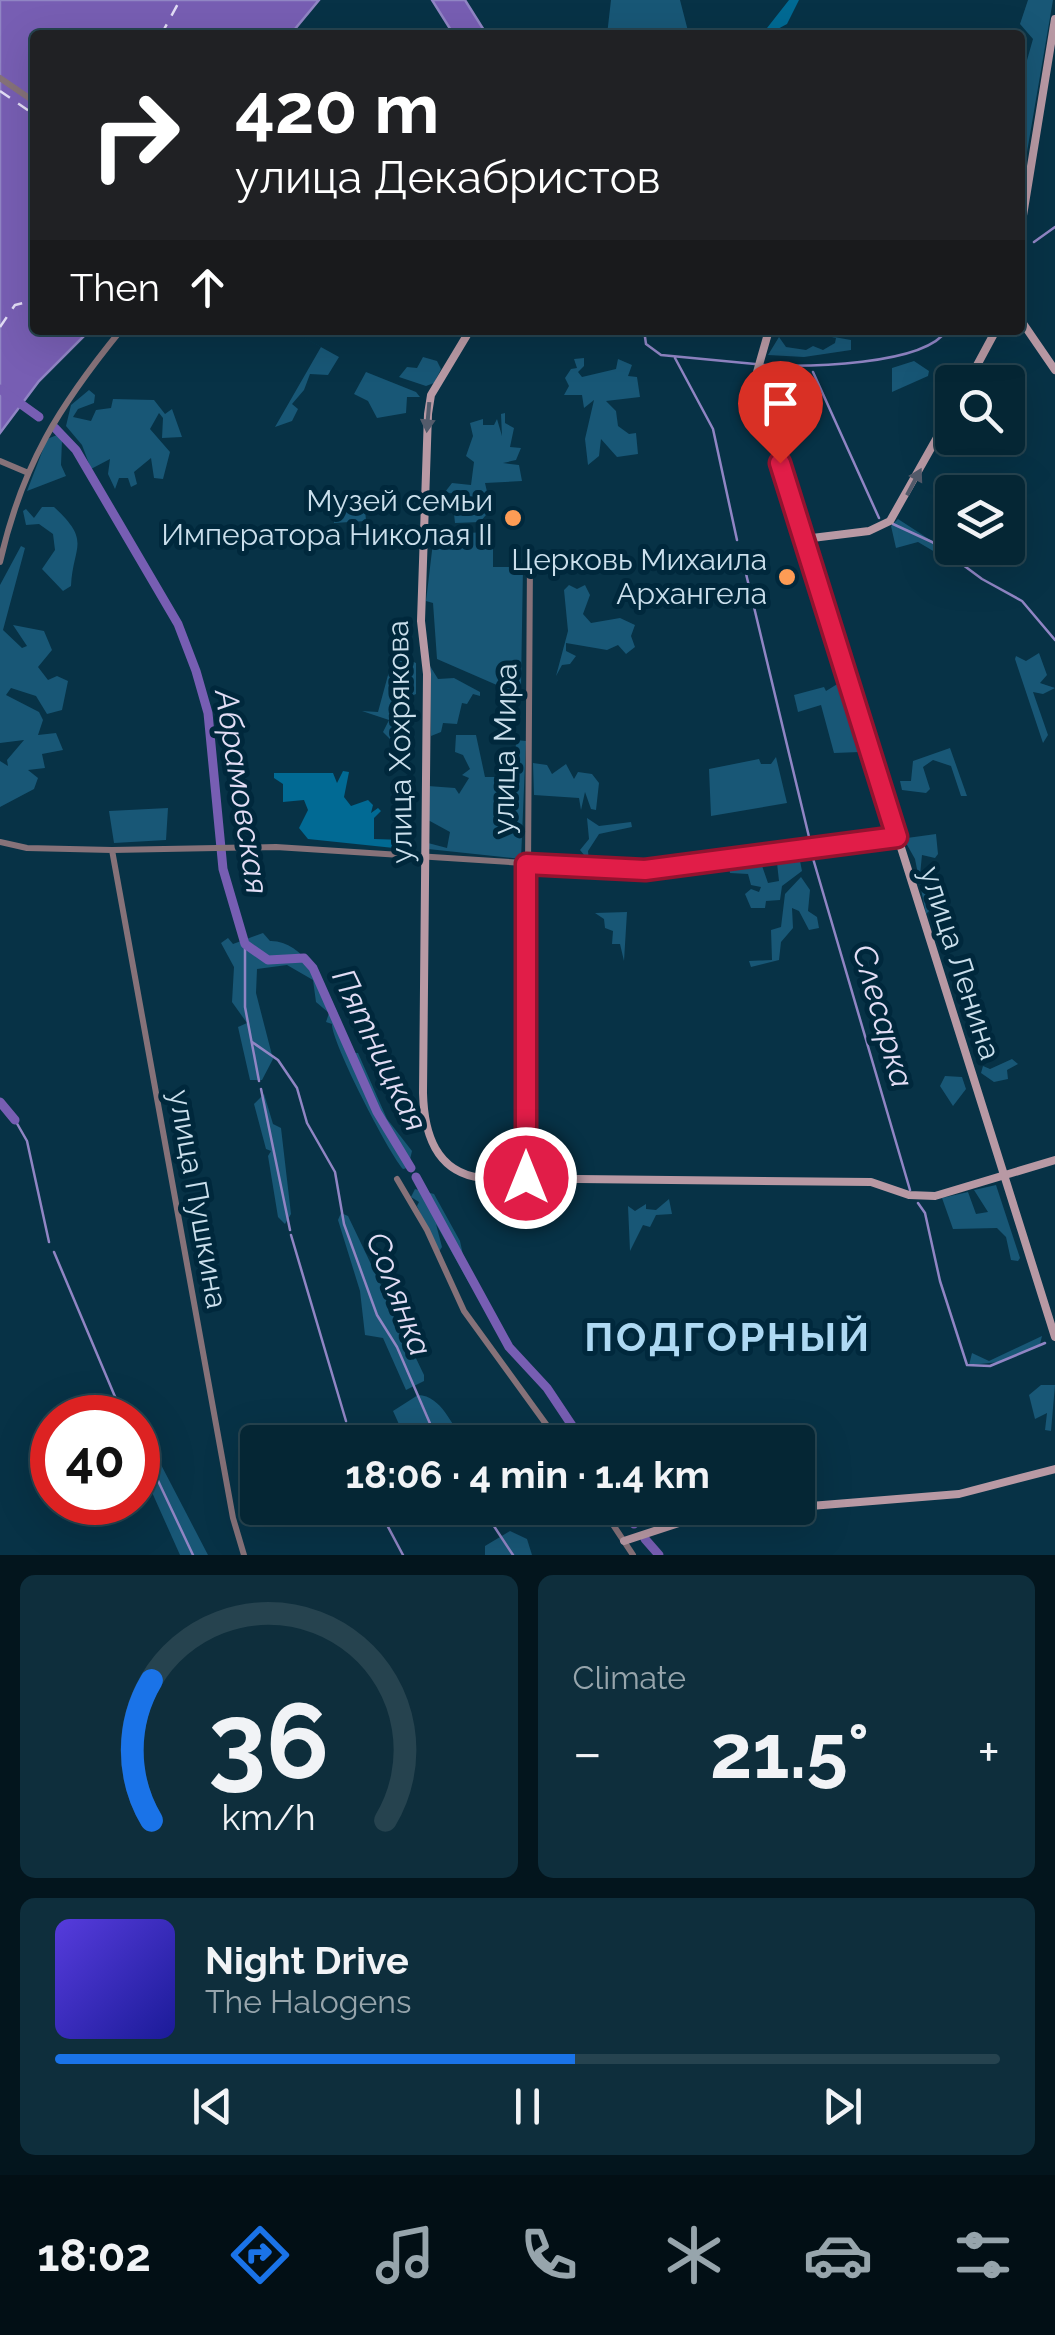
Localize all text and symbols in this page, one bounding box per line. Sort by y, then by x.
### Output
text: 420 m [235,67,439,149]
icon: right [70,70,200,200]
text: улица Декабристов [235,151,661,204]
icon: ahead [180,260,235,315]
text: Then [70,265,160,310]
pin [738,361,823,464]
map controls [935,365,1025,565]
button: search [935,365,1025,455]
icon: arrive [753,376,808,431]
one-way arrow [420,401,436,433]
one-way arrow [905,468,923,496]
button: layers [935,475,1025,565]
place label: Музей семьи Императора Николая II [161,483,493,552]
marker: Музей семьи Императора Николая II [502,507,524,529]
place label: Церковь Михаила Архангела [511,542,767,611]
marker: Церковь Михаила Архангела [776,566,798,588]
street label: улица Хохрякова [380,620,419,864]
street label: улица Мира [486,663,523,835]
water label: Абрамовская [208,685,277,897]
street label: улица Ленина [913,862,1008,1064]
water label: Слесарка [845,940,922,1092]
water label: Пятницкая [325,963,436,1137]
street label: улица Пушкина [162,1087,235,1311]
position arrow [474,1126,578,1230]
water label: Солянка [359,1227,440,1361]
district label: ПОДГОРНЫЙ [584,1313,872,1360]
speed limit sign: 40 [30,1395,160,1525]
text: 18:06 · 4 min · 1.4 km [345,1452,710,1497]
text: Climate [573,1659,686,1696]
text: 36 [208,1680,329,1802]
text: 21.5° [710,1707,869,1796]
text: − [573,1720,602,1785]
text: + [977,1720,1000,1785]
text: km/h [222,1796,316,1838]
text: Night Drive [205,1938,409,1983]
text: The Halogens [205,1983,411,2020]
icon: previous [185,2079,240,2134]
icon: pause [500,2079,555,2134]
icon: next [815,2079,870,2134]
icon: directions [225,2220,295,2290]
icon: music [370,2220,440,2290]
icon: phone [514,2220,584,2290]
icon: climate [659,2220,729,2290]
icon: car [803,2220,873,2290]
icon: filters [948,2220,1018,2290]
text: 18:02 [37,2229,151,2282]

